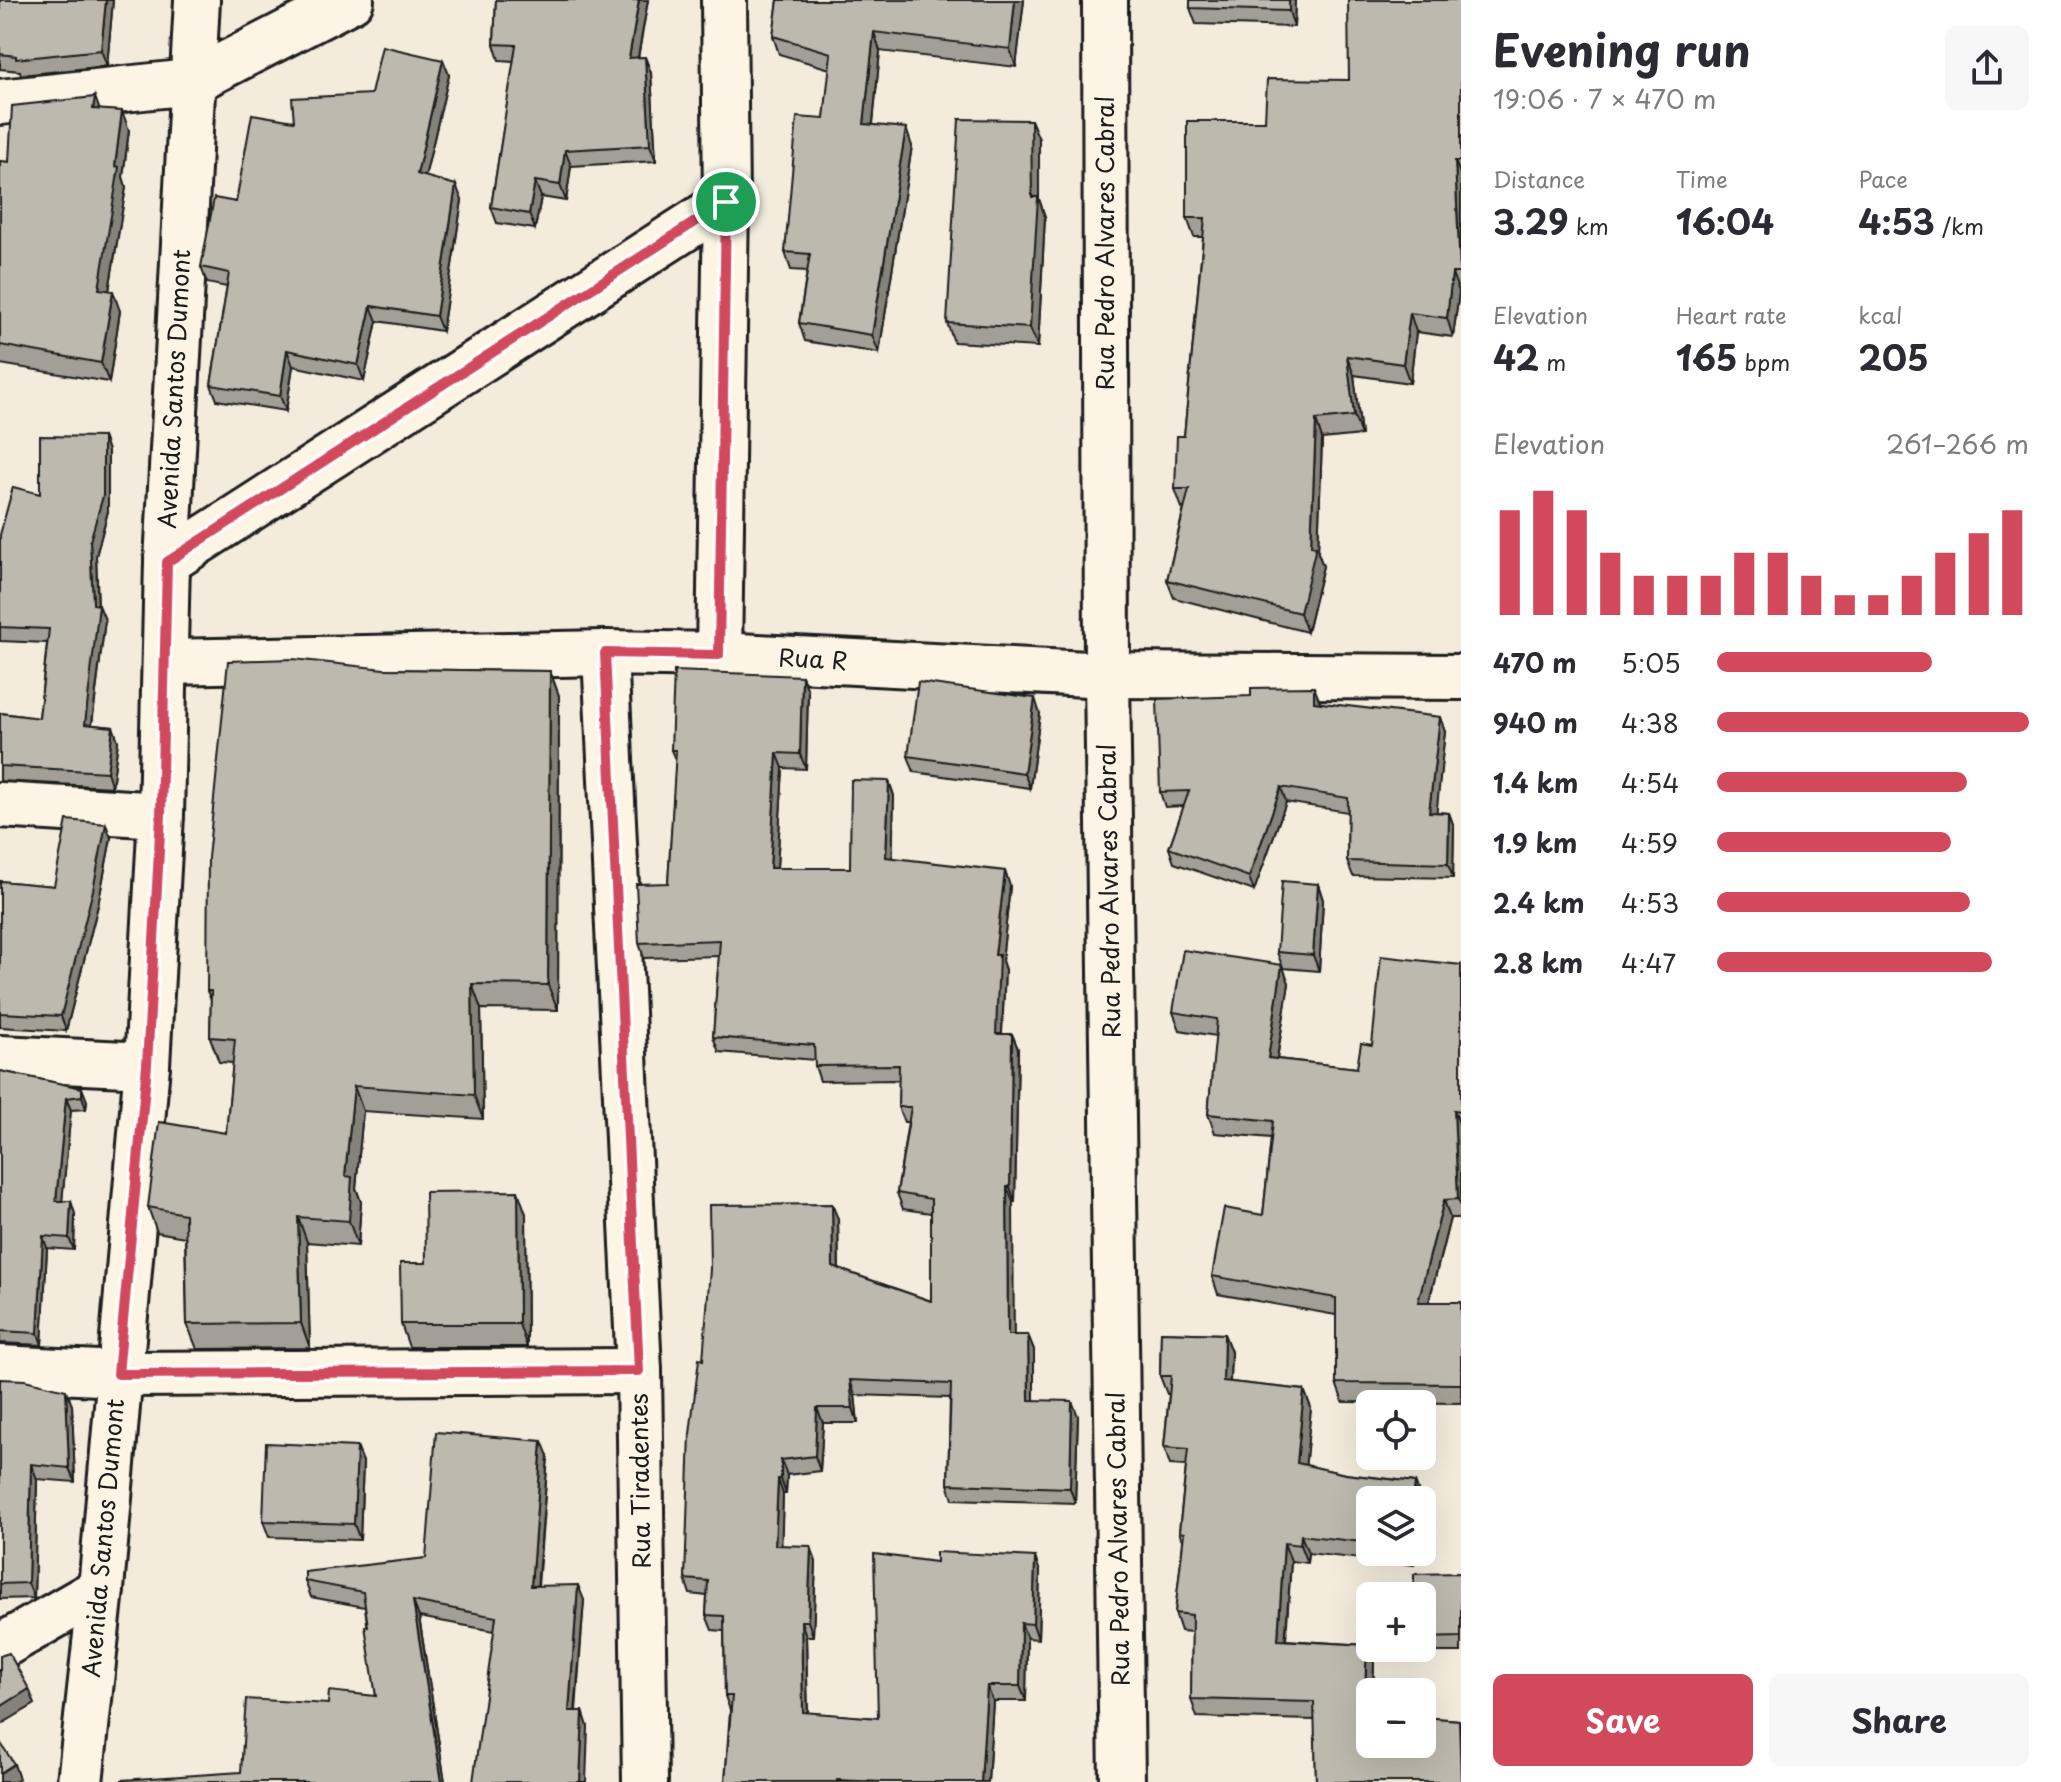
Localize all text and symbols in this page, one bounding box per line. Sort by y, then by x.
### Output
text: Evening run [1493,16,1751,82]
button: share [1945,26,2029,110]
text: 19:06 · 7 × 470 m [1493,79,1717,118]
street label: Rua Pedro Alvares Cabral [1086,96,1122,390]
text: Distance [1493,162,1585,195]
text: Time [1676,162,1728,195]
text: Pace [1858,162,1908,195]
pin [692,168,760,236]
icon: arrive [704,180,748,224]
text: 3.29 [1493,195,1568,247]
text: 16:04 [1676,195,1774,247]
text: 4:53 [1858,195,1935,247]
text: km [1568,209,1609,242]
text: /km [1935,209,1984,242]
street label: Avenida Santos Dumont [148,248,198,529]
text: Elevation [1493,298,1588,331]
text: Heart rate [1676,298,1787,331]
text: kcal [1858,298,1902,331]
text: 42 [1493,331,1539,383]
text: 165 [1676,331,1737,383]
text: 205 [1858,331,1929,383]
text: m [1539,345,1566,378]
text: bpm [1737,345,1790,378]
text: Elevation [1493,424,1605,463]
text: 261–266 m [1886,424,2029,463]
street label: Rua R [778,638,849,678]
text: 470 m [1493,643,1576,682]
text: 5:05 [1621,643,1681,682]
text: 940 m [1493,703,1578,742]
text: 4:38 [1621,703,1679,742]
street label: Rua Pedro Alvares Cabral [1087,744,1129,1038]
text: 1.4 km [1493,763,1578,802]
text: 4:54 [1621,763,1680,802]
text: 1.9 km [1493,823,1577,862]
text: 4:59 [1621,823,1678,862]
text: 2.4 km [1493,883,1585,922]
text: 4:53 [1621,883,1679,922]
text: 2.8 km [1493,943,1583,982]
text: 4:47 [1621,943,1676,982]
map controls [1356,1390,1436,1758]
button: locate [1356,1390,1436,1470]
street label: Rua Pedro Alvares Cabral [1096,1392,1138,1686]
street label: Rua Tiradentes [619,1393,659,1569]
street label: Avenida Santos Dumont [72,1397,132,1679]
button: layers [1356,1486,1436,1566]
button: + [1356,1582,1436,1662]
button: Save [1493,1674,1753,1766]
button: Share [1769,1674,2029,1766]
button: − [1356,1678,1436,1758]

